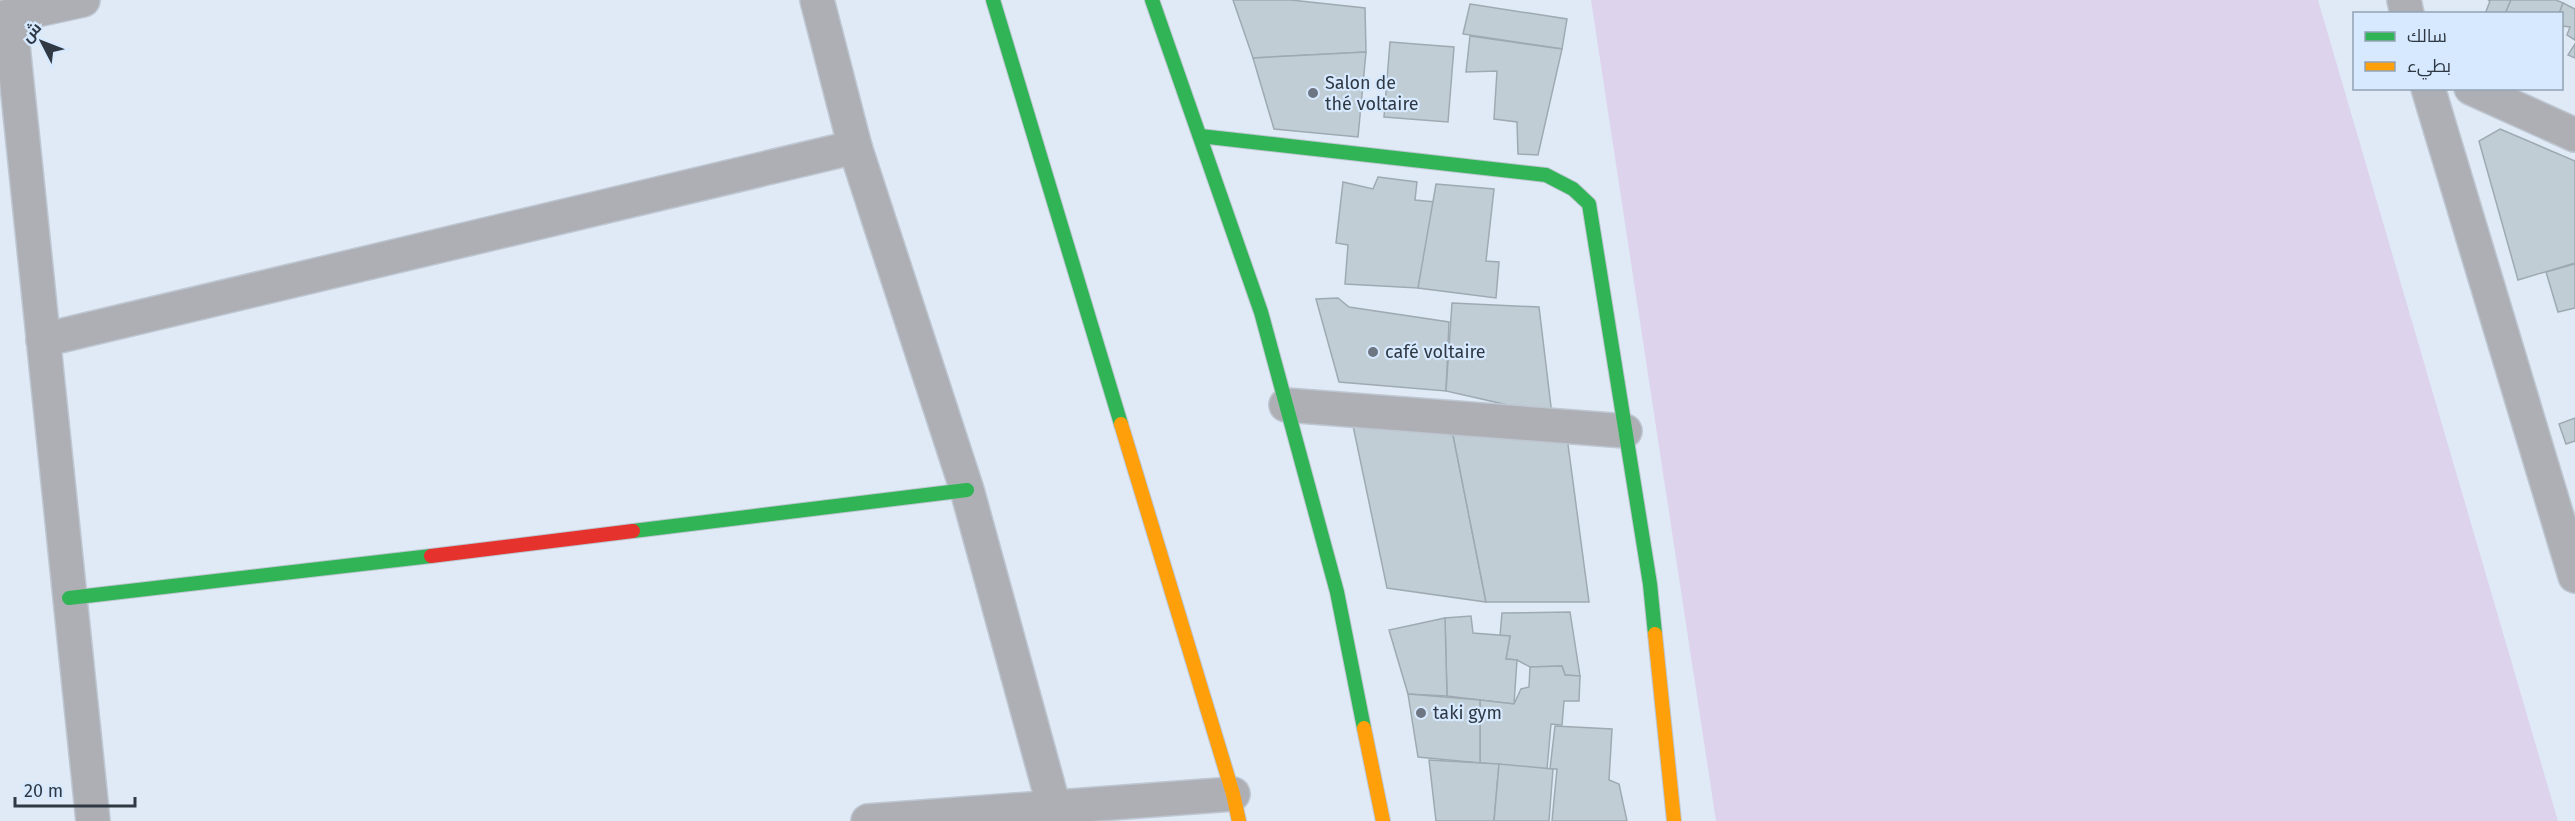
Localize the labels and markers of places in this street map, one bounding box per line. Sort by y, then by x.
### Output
place label: Salon de thé voltaire [1325,72,1419,115]
marker: Salon de thé voltaire [1306,86,1320,100]
place label: café voltaire [1385,341,1486,363]
marker: café voltaire [1366,345,1380,359]
place label: taki gym [1433,702,1502,724]
marker: taki gym [1414,706,1428,720]

